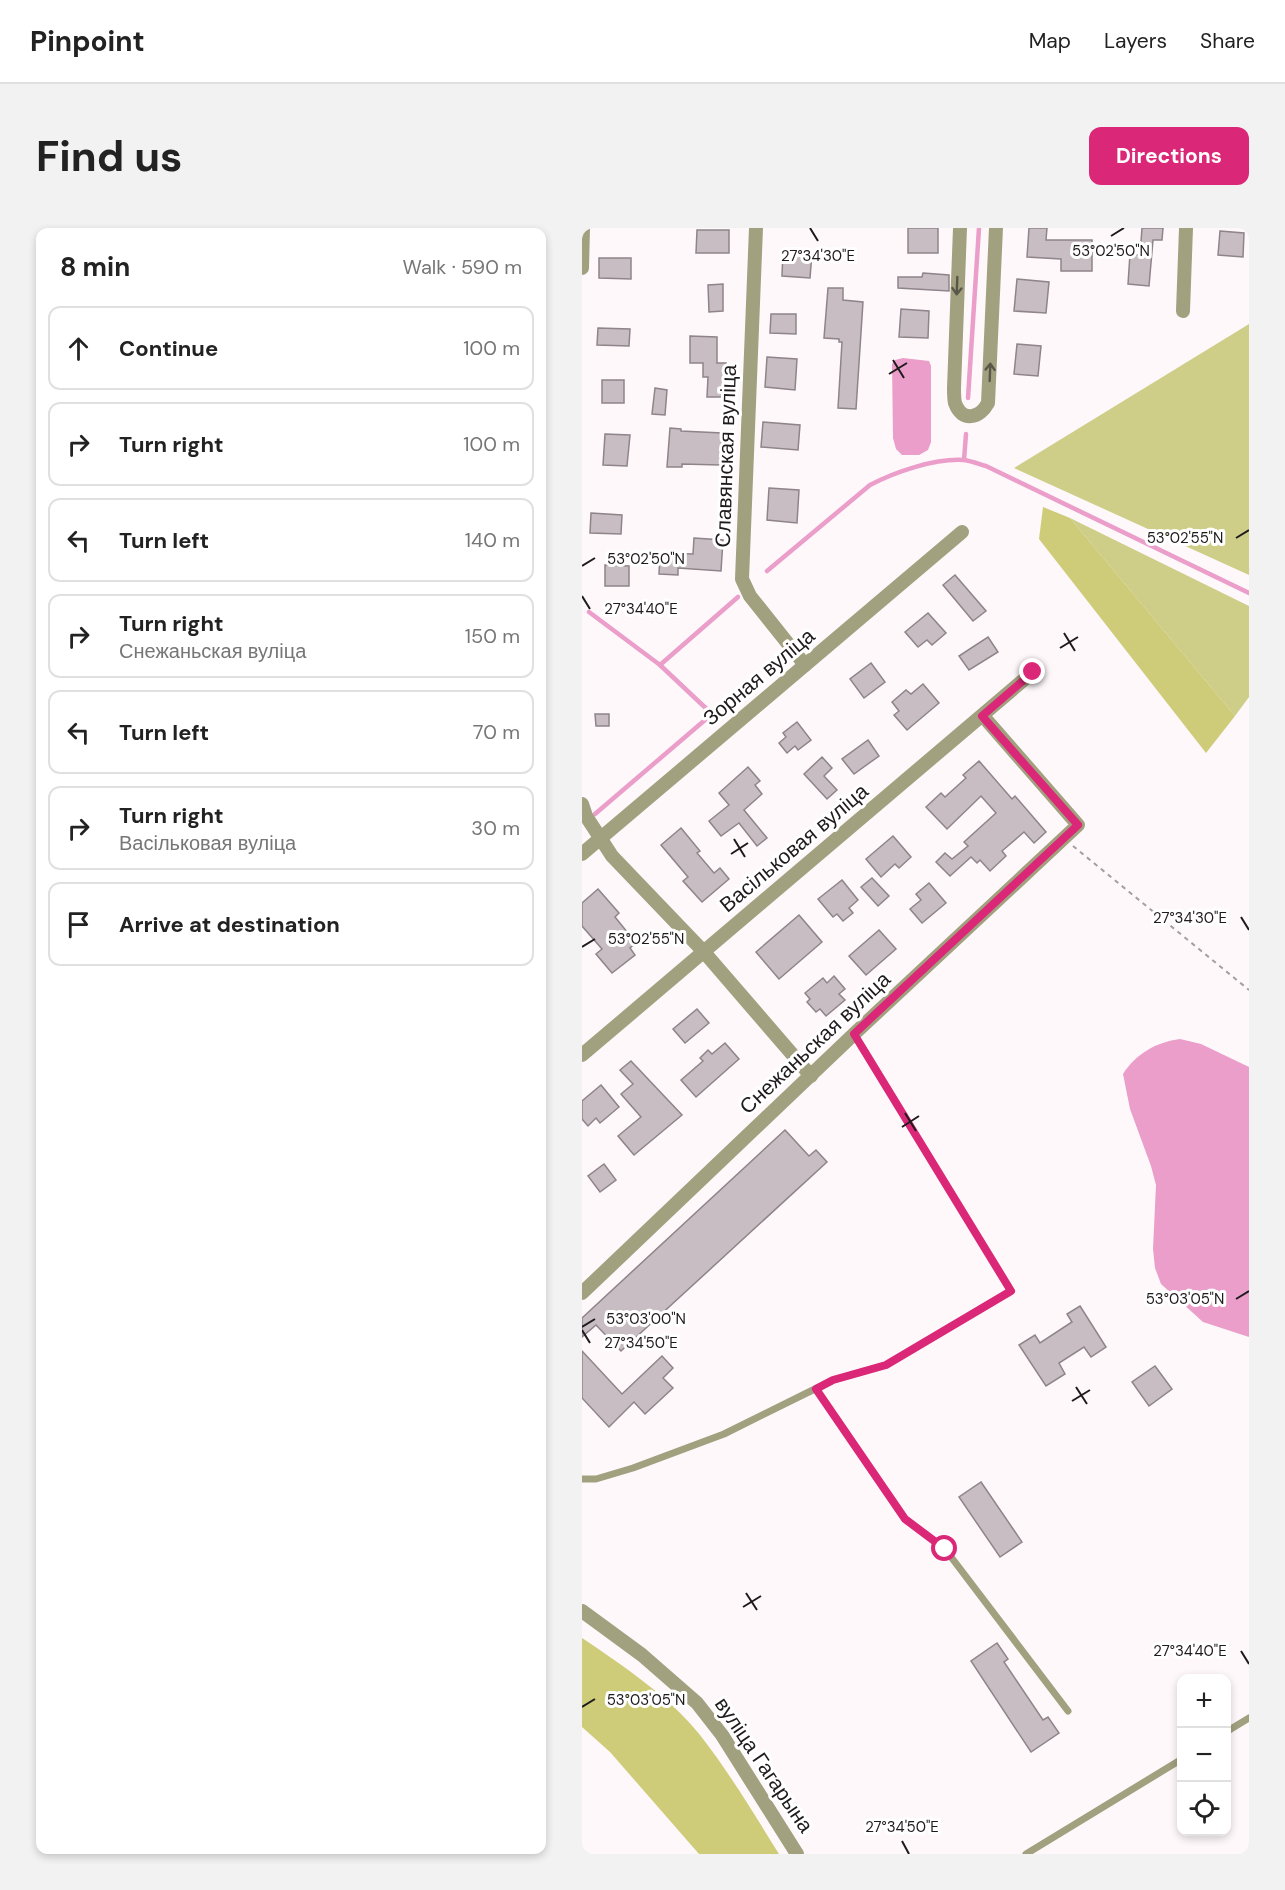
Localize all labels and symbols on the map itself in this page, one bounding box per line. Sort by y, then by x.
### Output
text: 53°02'50"N [1072,241,1150,261]
text: 27°34'30"E [781,246,855,266]
one-way arrow [951,276,962,296]
one-way arrow [985,362,996,382]
street label: Славянская вуліца [709,364,743,548]
text: 53°02'55"N [1147,528,1223,548]
text: 53°02'50"N [607,549,685,569]
text: 27°34'40"E [604,599,678,619]
street label: Зорная вуліца [697,622,821,732]
route end [1019,658,1045,684]
street label: Васільковая вуліца [714,777,875,919]
text: 27°34'30"E [1153,908,1227,928]
text: 53°02'55"N [608,929,684,949]
street label: Снежаньская вуліца [734,965,897,1120]
text: 53°03'05"N [1146,1289,1224,1309]
text: 53°03'00"N [606,1309,686,1329]
text: 27°34'50"E [604,1333,678,1353]
route start [931,1535,957,1561]
text: 27°34'40"E [1153,1641,1227,1661]
text: 53°03'05"N [607,1690,685,1710]
street label: вуліца Гагарына [708,1692,820,1838]
text: 27°34'50"E [865,1817,939,1837]

